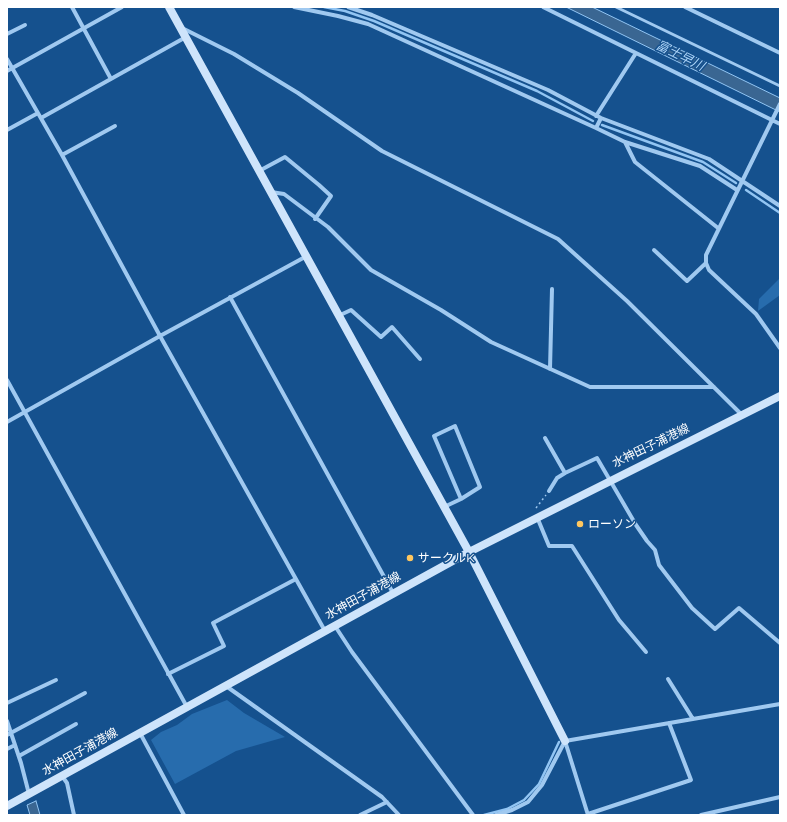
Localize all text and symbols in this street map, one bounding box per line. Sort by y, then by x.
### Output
water label: 富士早川 [653,38,707,74]
street label: 水神田子浦港線 [610,421,692,471]
place label: ローソン [588,517,636,531]
marker: ローソン [575,519,585,529]
place label: サークルK [418,551,475,565]
marker: サークルK [405,553,415,563]
street label: 水神田子浦港線 [323,569,403,623]
street label: 水神田子浦港線 [40,725,120,779]

